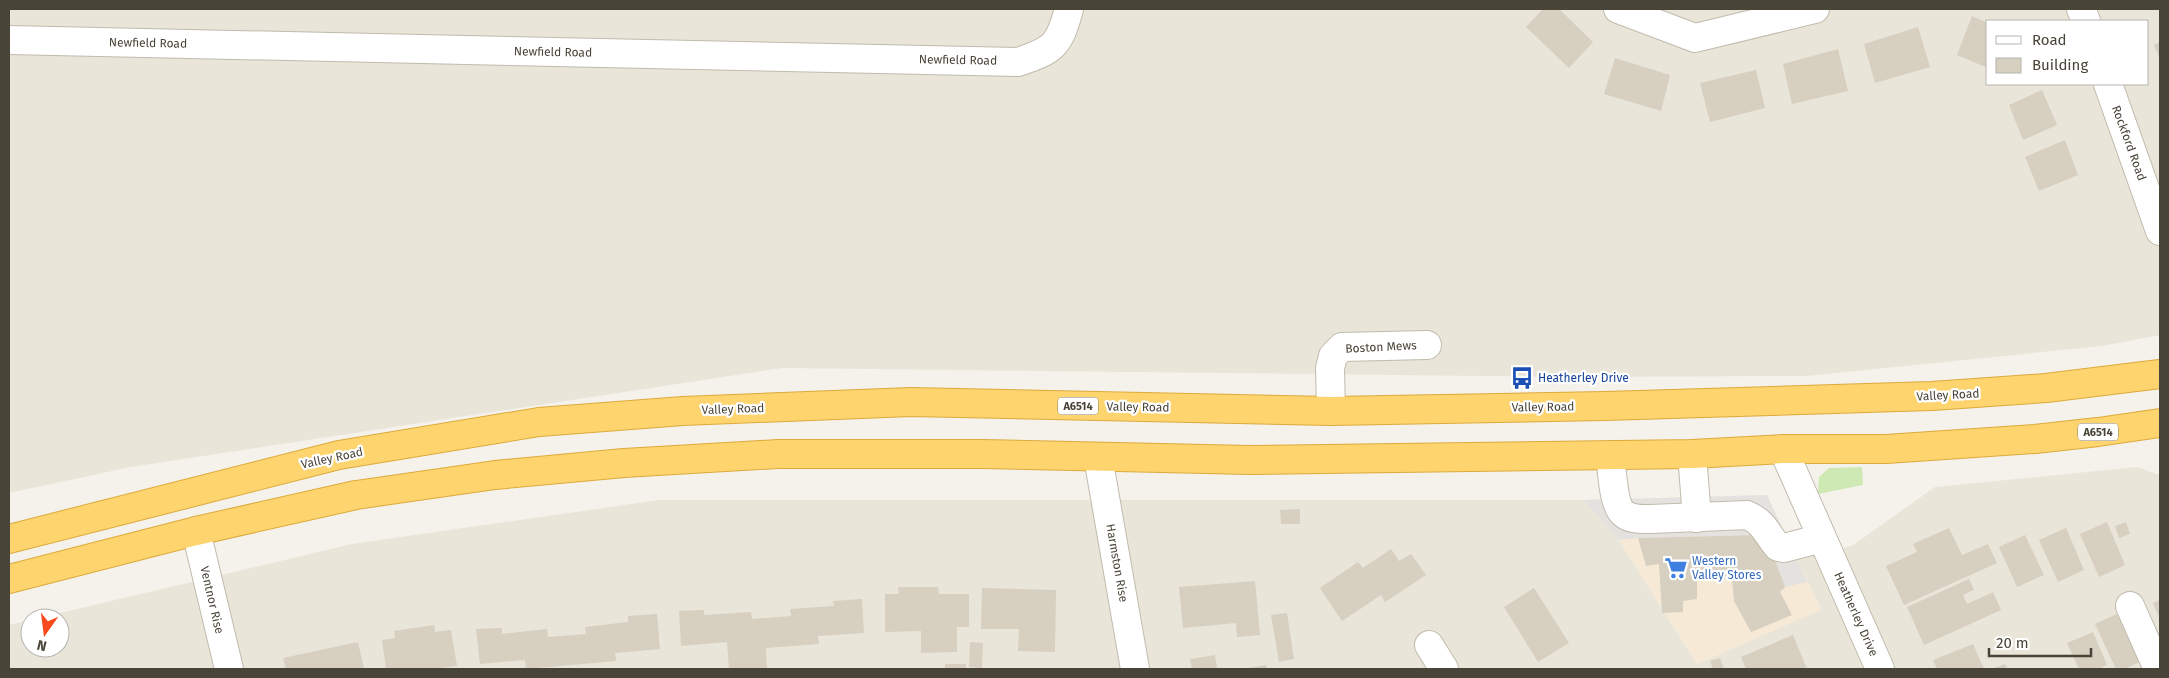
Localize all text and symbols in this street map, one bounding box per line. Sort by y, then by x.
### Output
legend [1986,20,2149,85]
text: Road [2032,31,2067,49]
street label: Newfield Road [109,35,187,51]
street label: Newfield Road [514,44,592,60]
street label: Newfield Road [919,52,997,68]
text: Building [2032,56,2088,74]
street label: Rockford Road [2109,103,2149,183]
street label: Boston Mews [1345,338,1417,356]
bus stop icon: Heatherley Drive [1509,365,1535,391]
place label: Heatherley Drive [1538,371,1629,385]
street label: Valley Road [1916,386,1980,404]
road number: A6514 [1058,398,1098,414]
street label: Valley Road [1106,399,1170,415]
street label: Valley Road [1511,399,1575,415]
street label: Valley Road [701,401,765,417]
road number: A6514 [2078,424,2118,441]
street label: Valley Road [300,445,364,471]
street label: Harmston Rise [1103,523,1131,603]
place label: Western Valley Stores [1692,554,1762,582]
supermarket icon: Western Valley Stores [1663,555,1689,581]
street label: Ventnor Rise [197,565,227,635]
street label: Heatherley Drive [1831,570,1881,658]
north arrow [20,608,70,658]
scale bar [1989,626,2092,658]
text: 20 m [1996,634,2029,652]
text: N [35,636,49,655]

